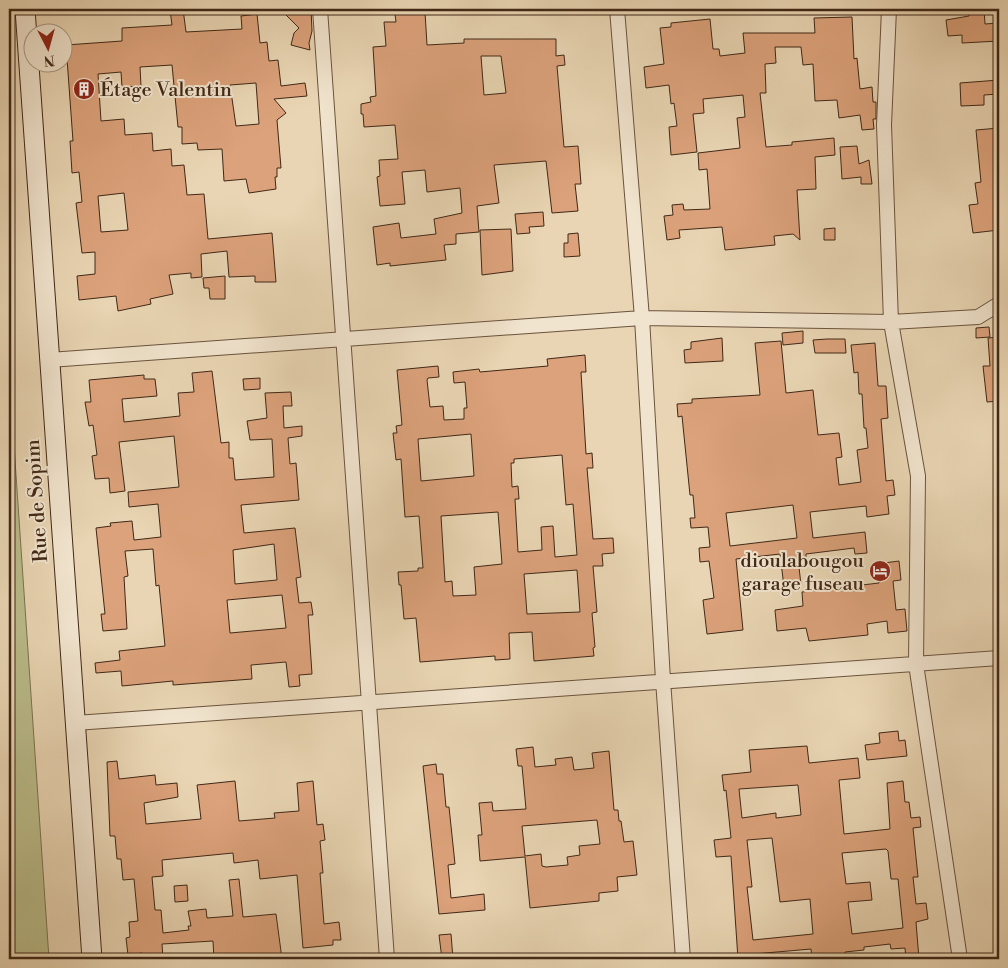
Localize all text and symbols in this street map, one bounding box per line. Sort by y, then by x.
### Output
north arrow [22,22,72,72]
text: N [43,50,56,69]
building icon: Étage Valentin [72,77,96,101]
place label: Étage Valentin [100,77,232,103]
street label: Rue de Sopim [21,438,54,563]
place label: dioulabougou garage fuseau [740,549,865,597]
hotel icon: dioulabougou garage fuseau [868,559,892,583]

